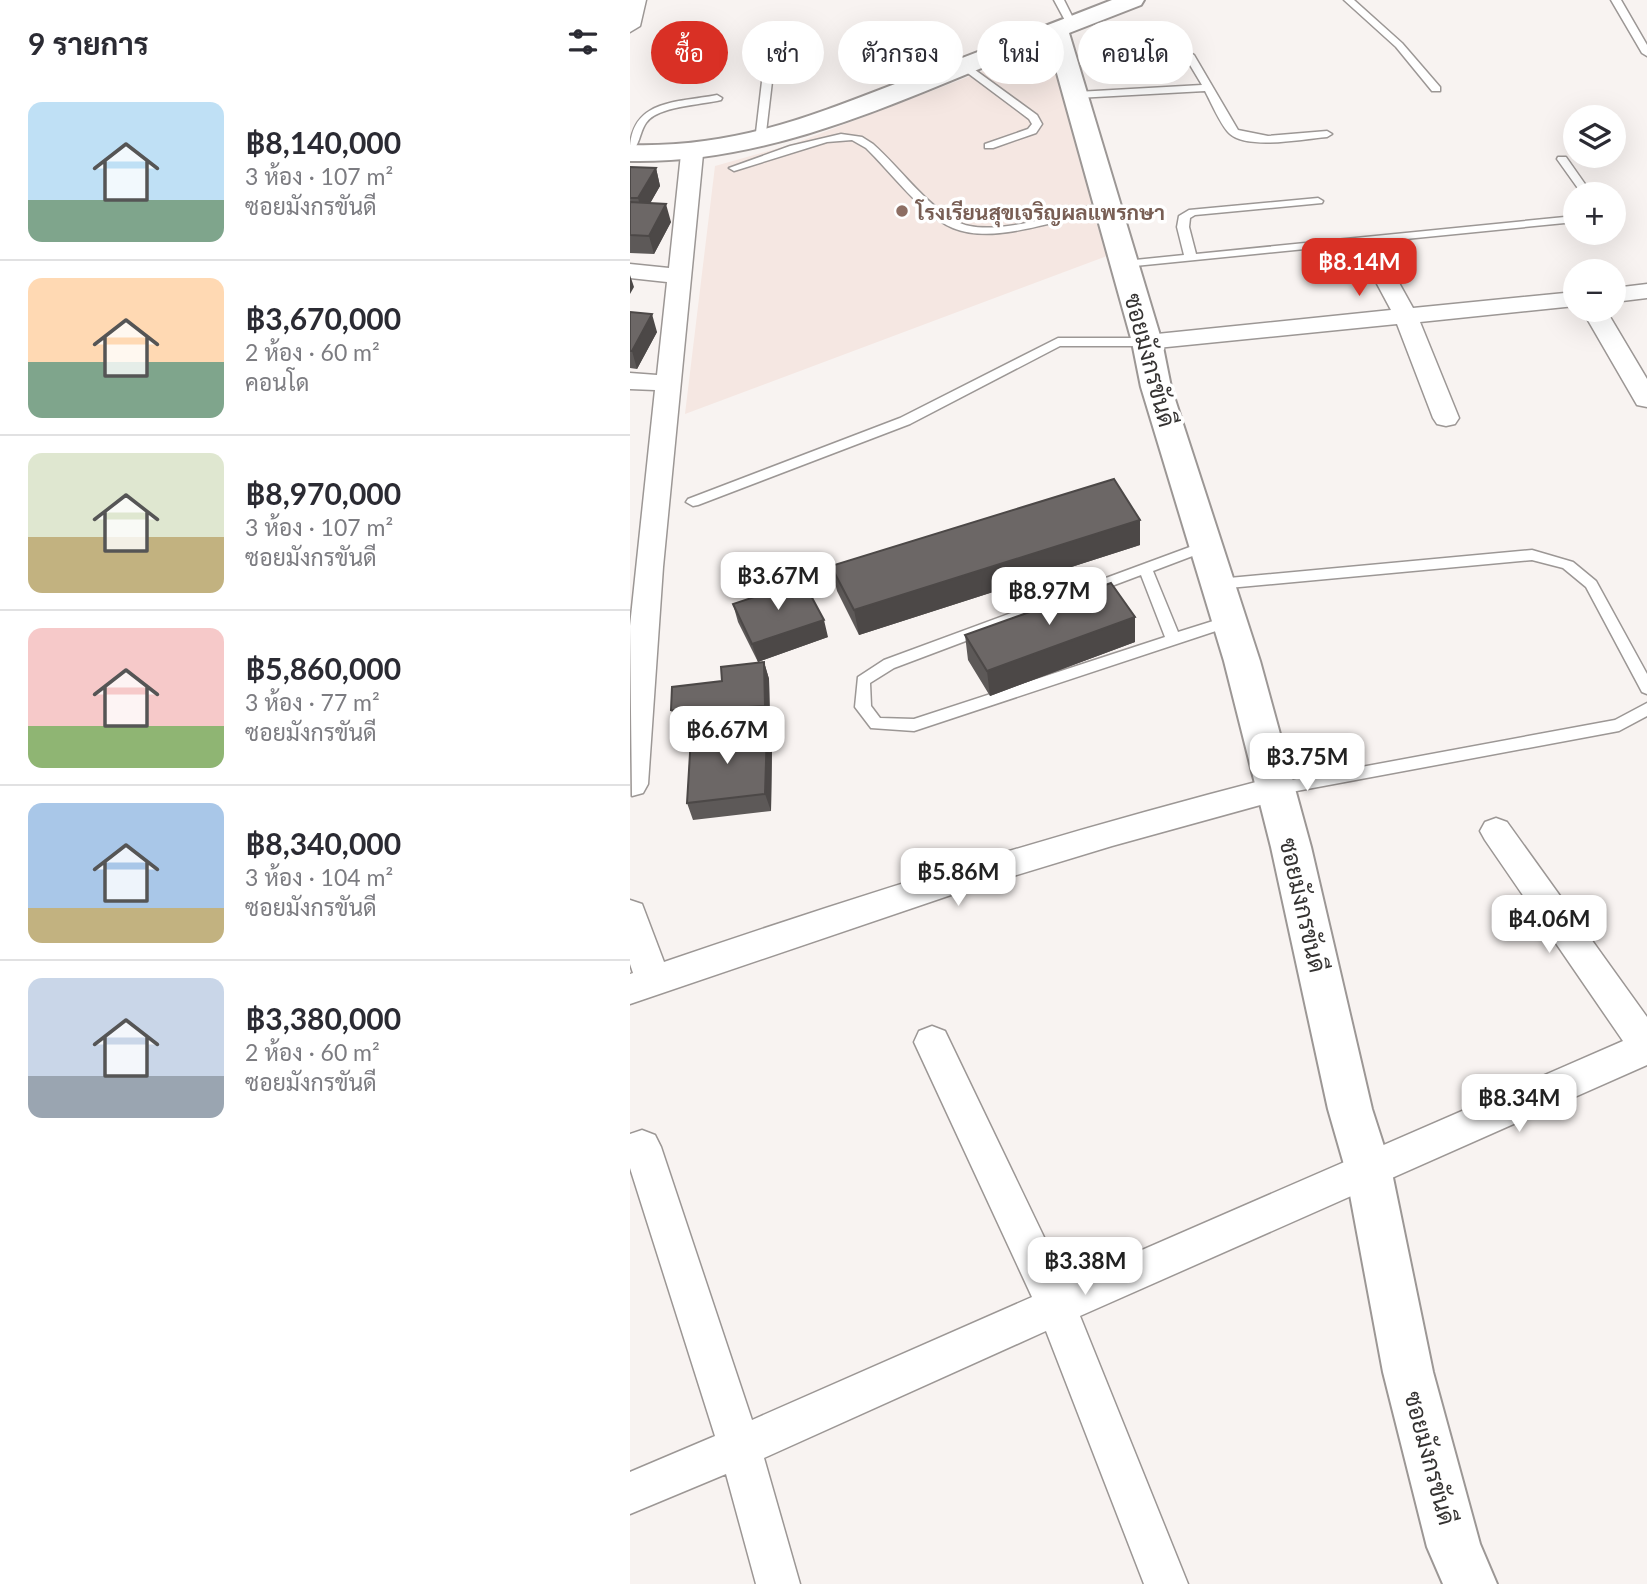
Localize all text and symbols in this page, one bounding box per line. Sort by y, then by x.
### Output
chip: ซื้อ [651,21,728,84]
chip: เช่า [742,21,824,84]
chip: ตัวกรอง [838,21,963,84]
chip: ใหม่ [977,21,1064,84]
chip: คอนโด [1078,21,1193,84]
icon: filters [564,23,602,61]
text: 9 รายการ [28,25,149,61]
map controls [1563,105,1626,322]
button: layers [1563,105,1626,168]
text: ฿8,140,000 [245,124,401,160]
icon: home [84,130,168,214]
text: 3 ห้อง · 107 m² [245,162,393,190]
button: + [1563,182,1626,245]
text: ซอยมังกรขันดี [245,192,377,220]
place label: โรงเรียนสุขเจริญผลแพรกษา [914,199,1165,228]
marker: โรงเรียนสุขเจริญผลแพรกษา [894,203,910,219]
pin: ฿8.14M [1302,238,1416,298]
text: ฿8.14M [1318,247,1400,275]
button: − [1563,259,1626,322]
street label: ซอยมังกรขันดี [1119,290,1183,430]
text: ฿3,670,000 [245,300,401,336]
icon: home [84,306,168,390]
text: 2 ห้อง · 60 m² [245,338,380,366]
text: คอนโด [245,368,309,396]
text: ฿8,970,000 [245,475,401,511]
icon: home [84,481,168,565]
text: 3 ห้อง · 107 m² [245,513,393,541]
text: ซอยมังกรขันดี [245,543,377,571]
pin: ฿3.67M [721,552,835,612]
text: ฿3.67M [737,561,819,589]
pin: ฿8.97M [992,568,1106,627]
text: ฿8.97M [1008,576,1090,604]
text: ฿5,860,000 [245,650,401,686]
icon: home [84,656,168,740]
text: 3 ห้อง · 77 m² [245,688,380,716]
pin: ฿6.67M [670,706,784,766]
text: ฿6.67M [686,715,768,743]
text: ซอยมังกรขันดี [245,718,377,746]
pin: ฿3.75M [1250,734,1364,793]
text: ฿3.75M [1266,742,1348,770]
text: ฿8,340,000 [245,825,401,861]
icon: home [84,831,168,915]
street label: ซอยมังกรขันดี [1274,835,1334,975]
pin: ฿5.86M [901,848,1015,908]
text: ฿5.86M [917,857,999,885]
text: 3 ห้อง · 104 m² [245,863,393,891]
text: ซอยมังกรขันดี [245,893,377,921]
pin: ฿4.06M [1492,895,1606,955]
text: ฿4.06M [1508,904,1590,932]
text: ฿3,380,000 [245,1000,401,1036]
icon: home [84,1006,168,1090]
text: 2 ห้อง · 60 m² [245,1038,380,1066]
text: ซอยมังกรขันดี [245,1068,377,1096]
pin: ฿8.34M [1462,1074,1576,1134]
text: ฿8.34M [1478,1083,1560,1111]
pin: ฿3.38M [1028,1238,1142,1297]
text: ฿3.38M [1044,1246,1126,1274]
street label: ซอยมังกรขันดี [1399,1388,1463,1528]

